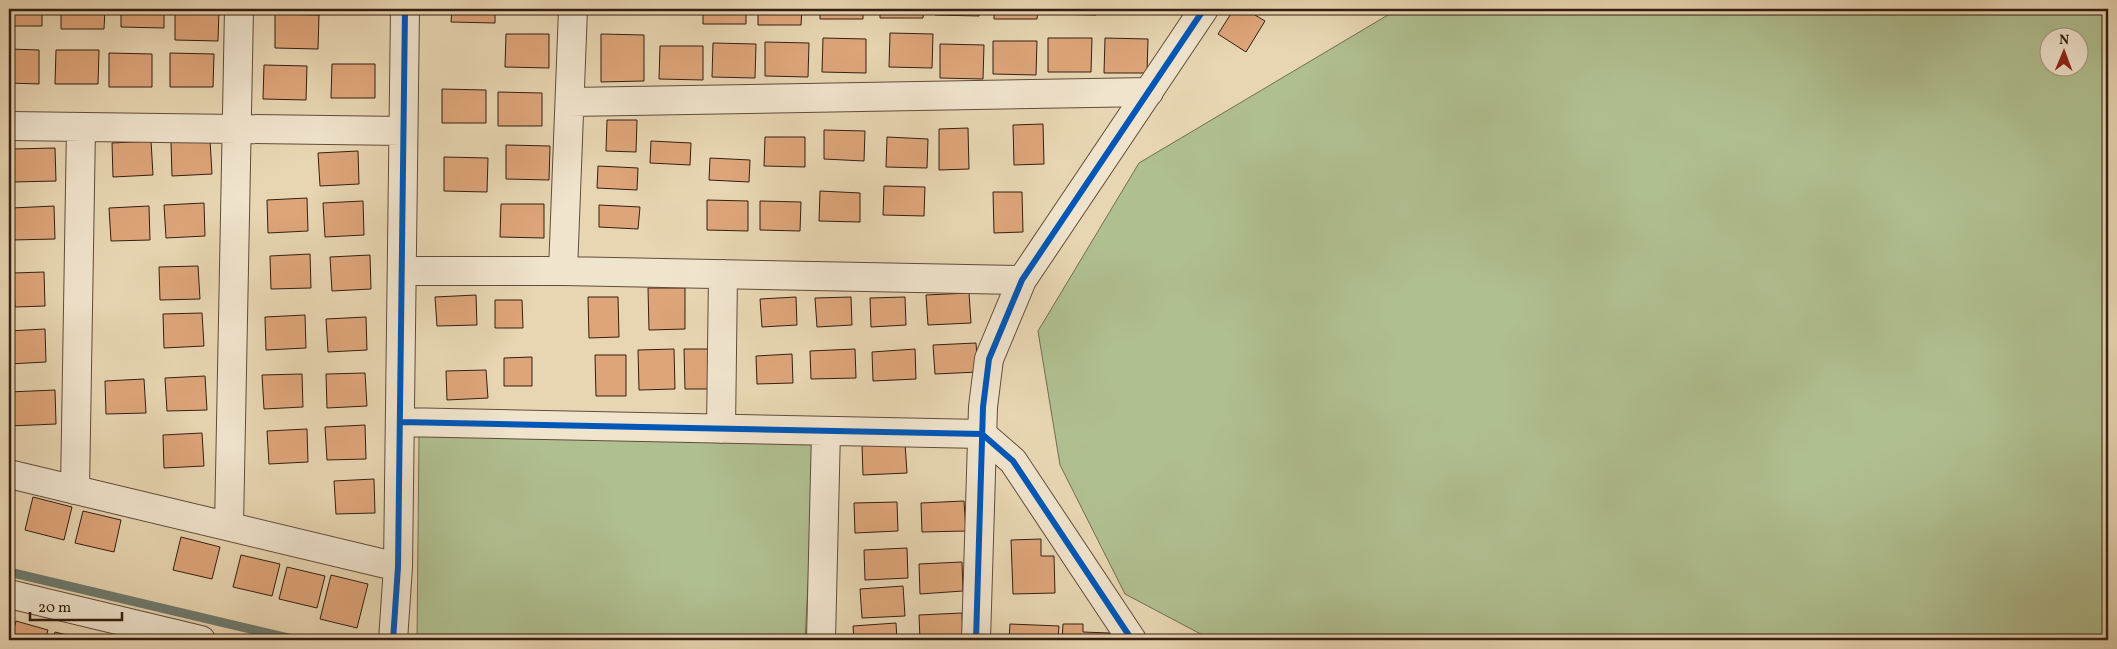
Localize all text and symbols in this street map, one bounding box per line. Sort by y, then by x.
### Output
north arrow [2040,28,2090,78]
text: N [2059,31,2069,50]
scale bar [30,589,122,621]
text: 20 m [38,598,71,619]

